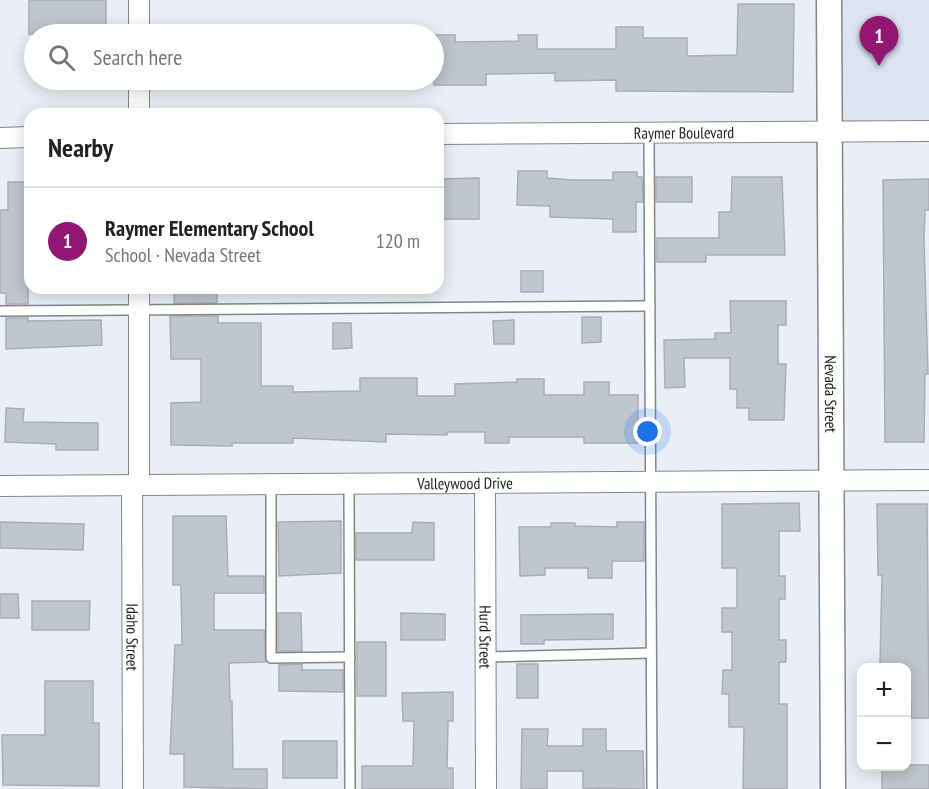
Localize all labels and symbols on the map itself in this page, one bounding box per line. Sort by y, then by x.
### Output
pin: 1 [860,16,898,66]
street label: Raymer Boulevard [634,122,734,143]
street label: Nevada Street [821,355,841,433]
your location [633,417,662,446]
street label: Valleywood Drive [416,473,513,493]
street label: Idaho Street [122,603,143,671]
street label: Hurd Street [475,605,496,669]

